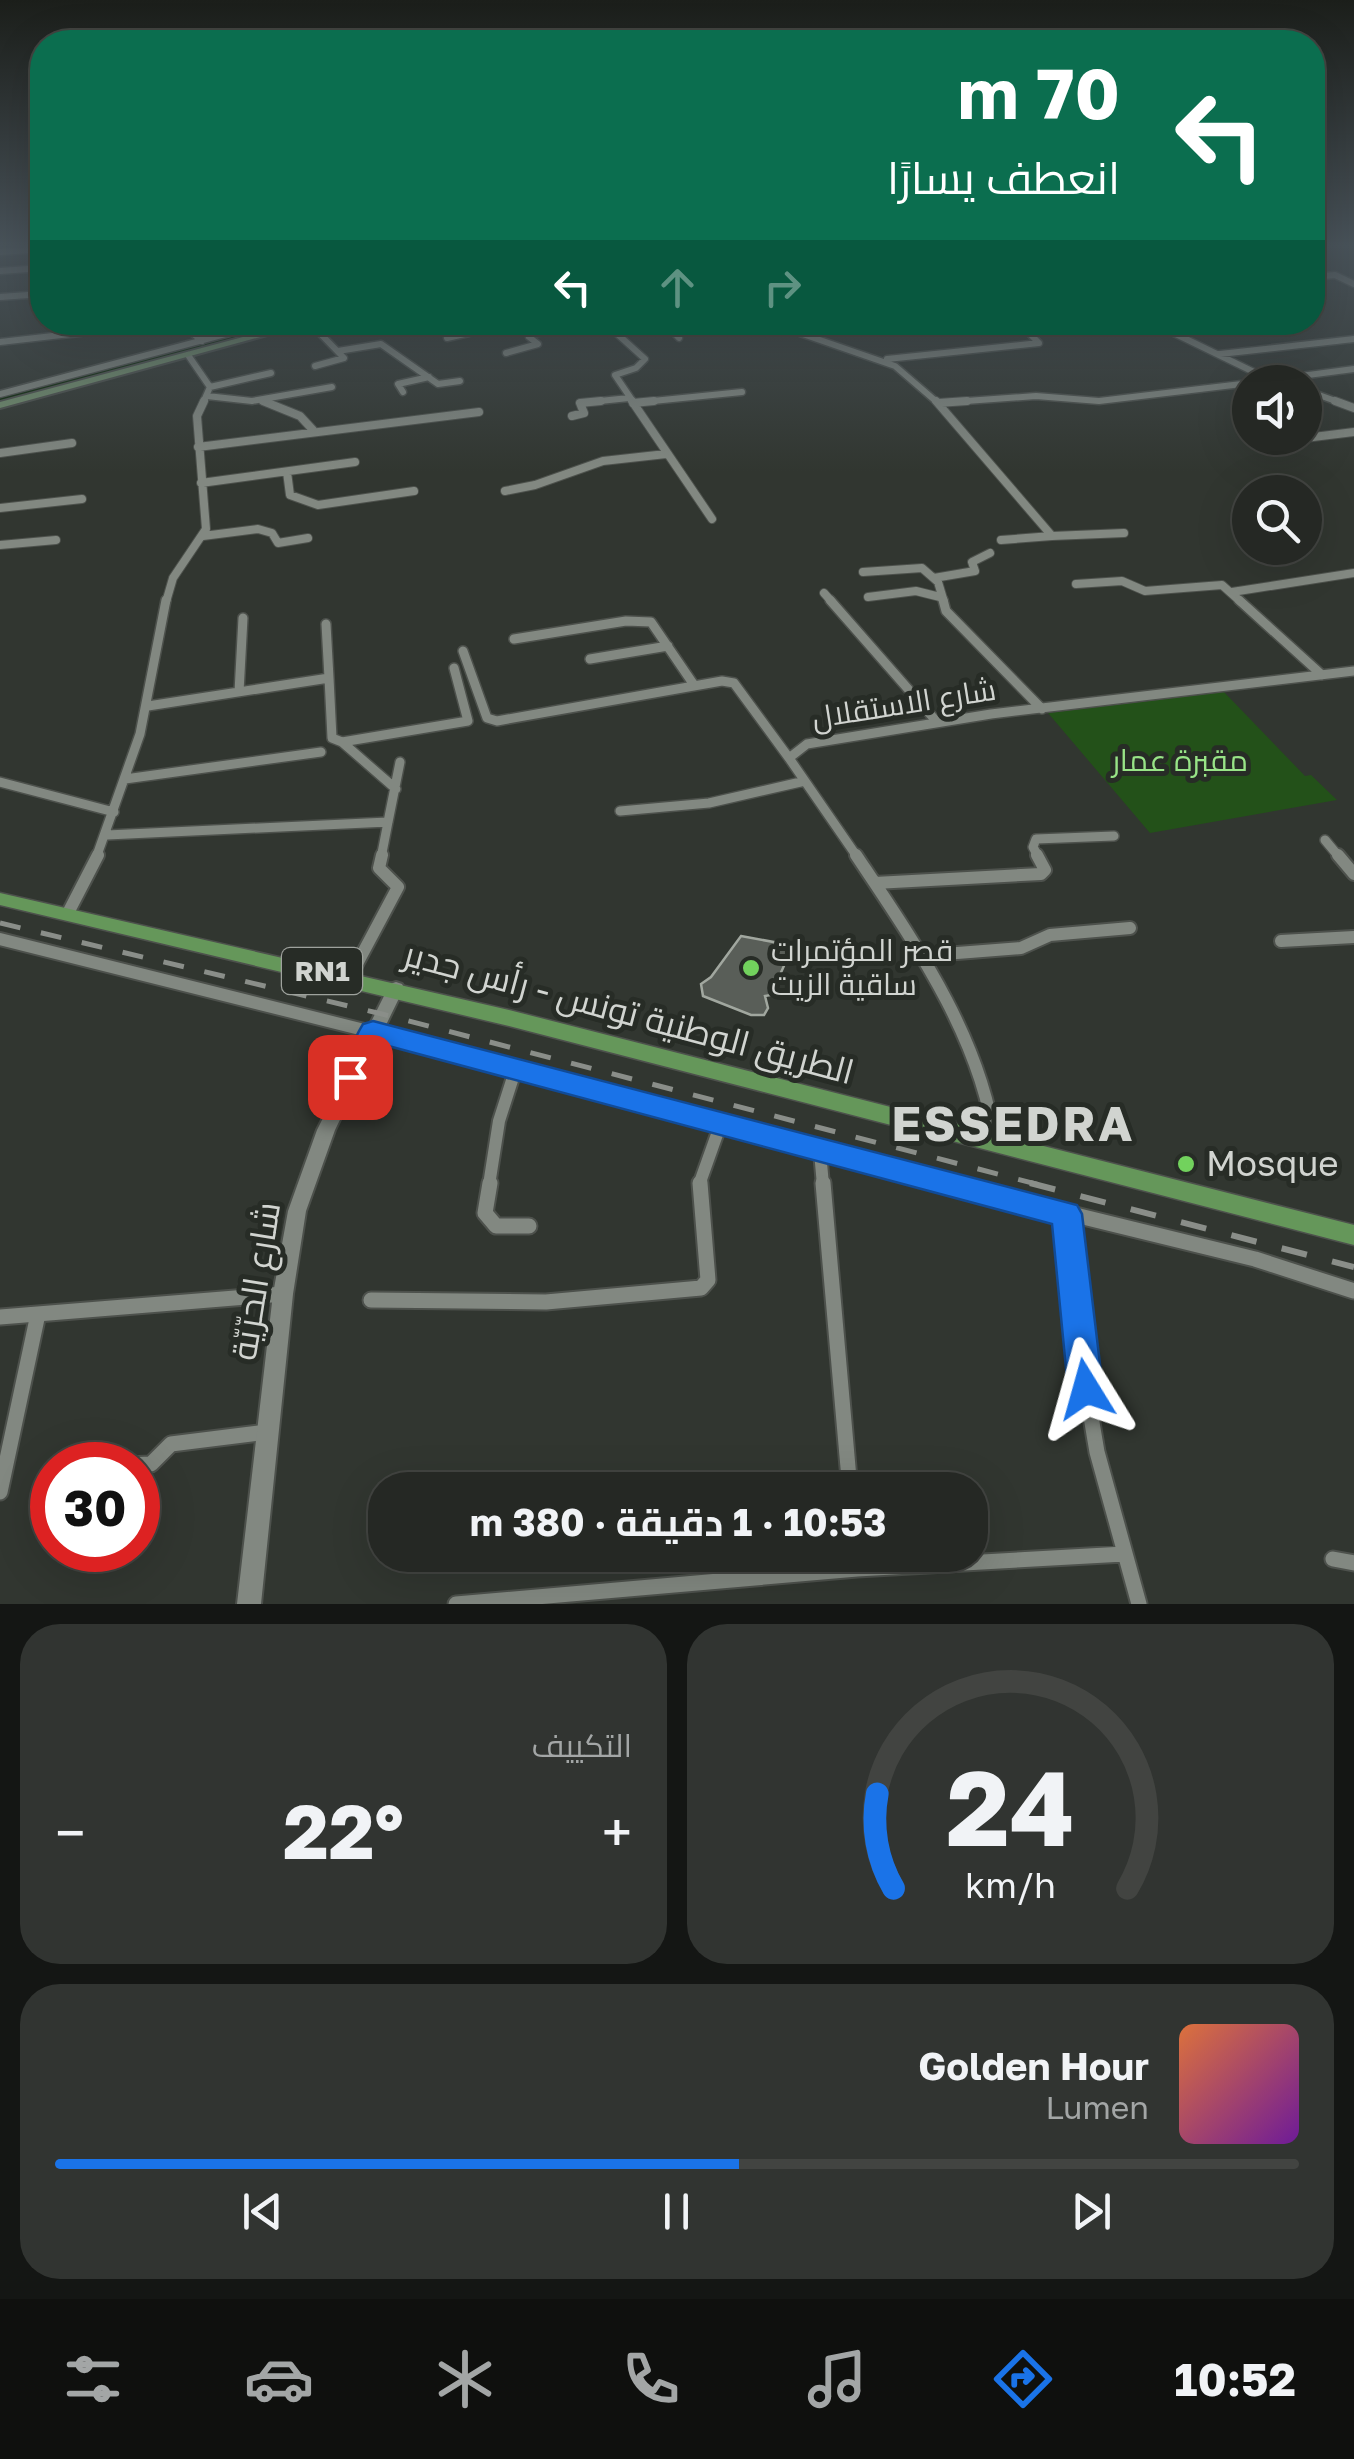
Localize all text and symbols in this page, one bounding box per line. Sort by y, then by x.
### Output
text: 70 m [958,50,1120,134]
icon: left [1155,70,1285,200]
text: انعطف يسارًا [887,150,1120,204]
icon: left [545,260,600,315]
icon: ahead [650,260,705,315]
icon: right [755,260,810,315]
map controls [1232,365,1322,565]
button: sound [1232,365,1322,455]
button: search [1232,475,1322,565]
street label: شارع الاستقلال [809,671,999,738]
park label: مقبرة عمار [1110,742,1248,778]
street label: الطريق الوطنية تونس - رأس جدير [397,931,859,1094]
place label: قصر المؤتمرات ساقية الزيت [771,932,953,1002]
road number: RN1 [282,948,362,994]
marker: قصر المؤتمرات ساقية الزيت [740,957,762,979]
pin [308,1035,393,1120]
icon: arrive [323,1050,378,1105]
district label: ESSEDRA [891,1094,1135,1152]
place label: Mosque [1206,1142,1339,1184]
marker: Mosque [1175,1153,1197,1175]
street label: شارع الحرّيّة [222,1199,291,1363]
position arrow [1034,1337,1138,1441]
speed limit sign: 30 [30,1442,160,1572]
text: 10:53 · 1 دقيقة · 380 m [470,1499,886,1544]
text: التكييف [532,1726,632,1764]
text: 24 [946,1744,1075,1869]
text: 22° [283,1785,404,1876]
text: − [55,1799,85,1865]
text: + [602,1799,632,1865]
text: km/h [965,1863,1056,1906]
text: Golden Hour [918,2043,1149,2088]
text: Lumen [1045,2088,1149,2126]
icon: previous [235,2184,290,2239]
icon: pause [649,2184,704,2239]
icon: next [1064,2184,1119,2239]
icon: filters [58,2344,128,2414]
icon: car [244,2344,314,2414]
icon: climate [430,2344,500,2414]
icon: phone [616,2344,686,2414]
icon: music [802,2344,872,2414]
icon: directions [988,2344,1058,2414]
text: 10:52 [1174,2352,1296,2406]

